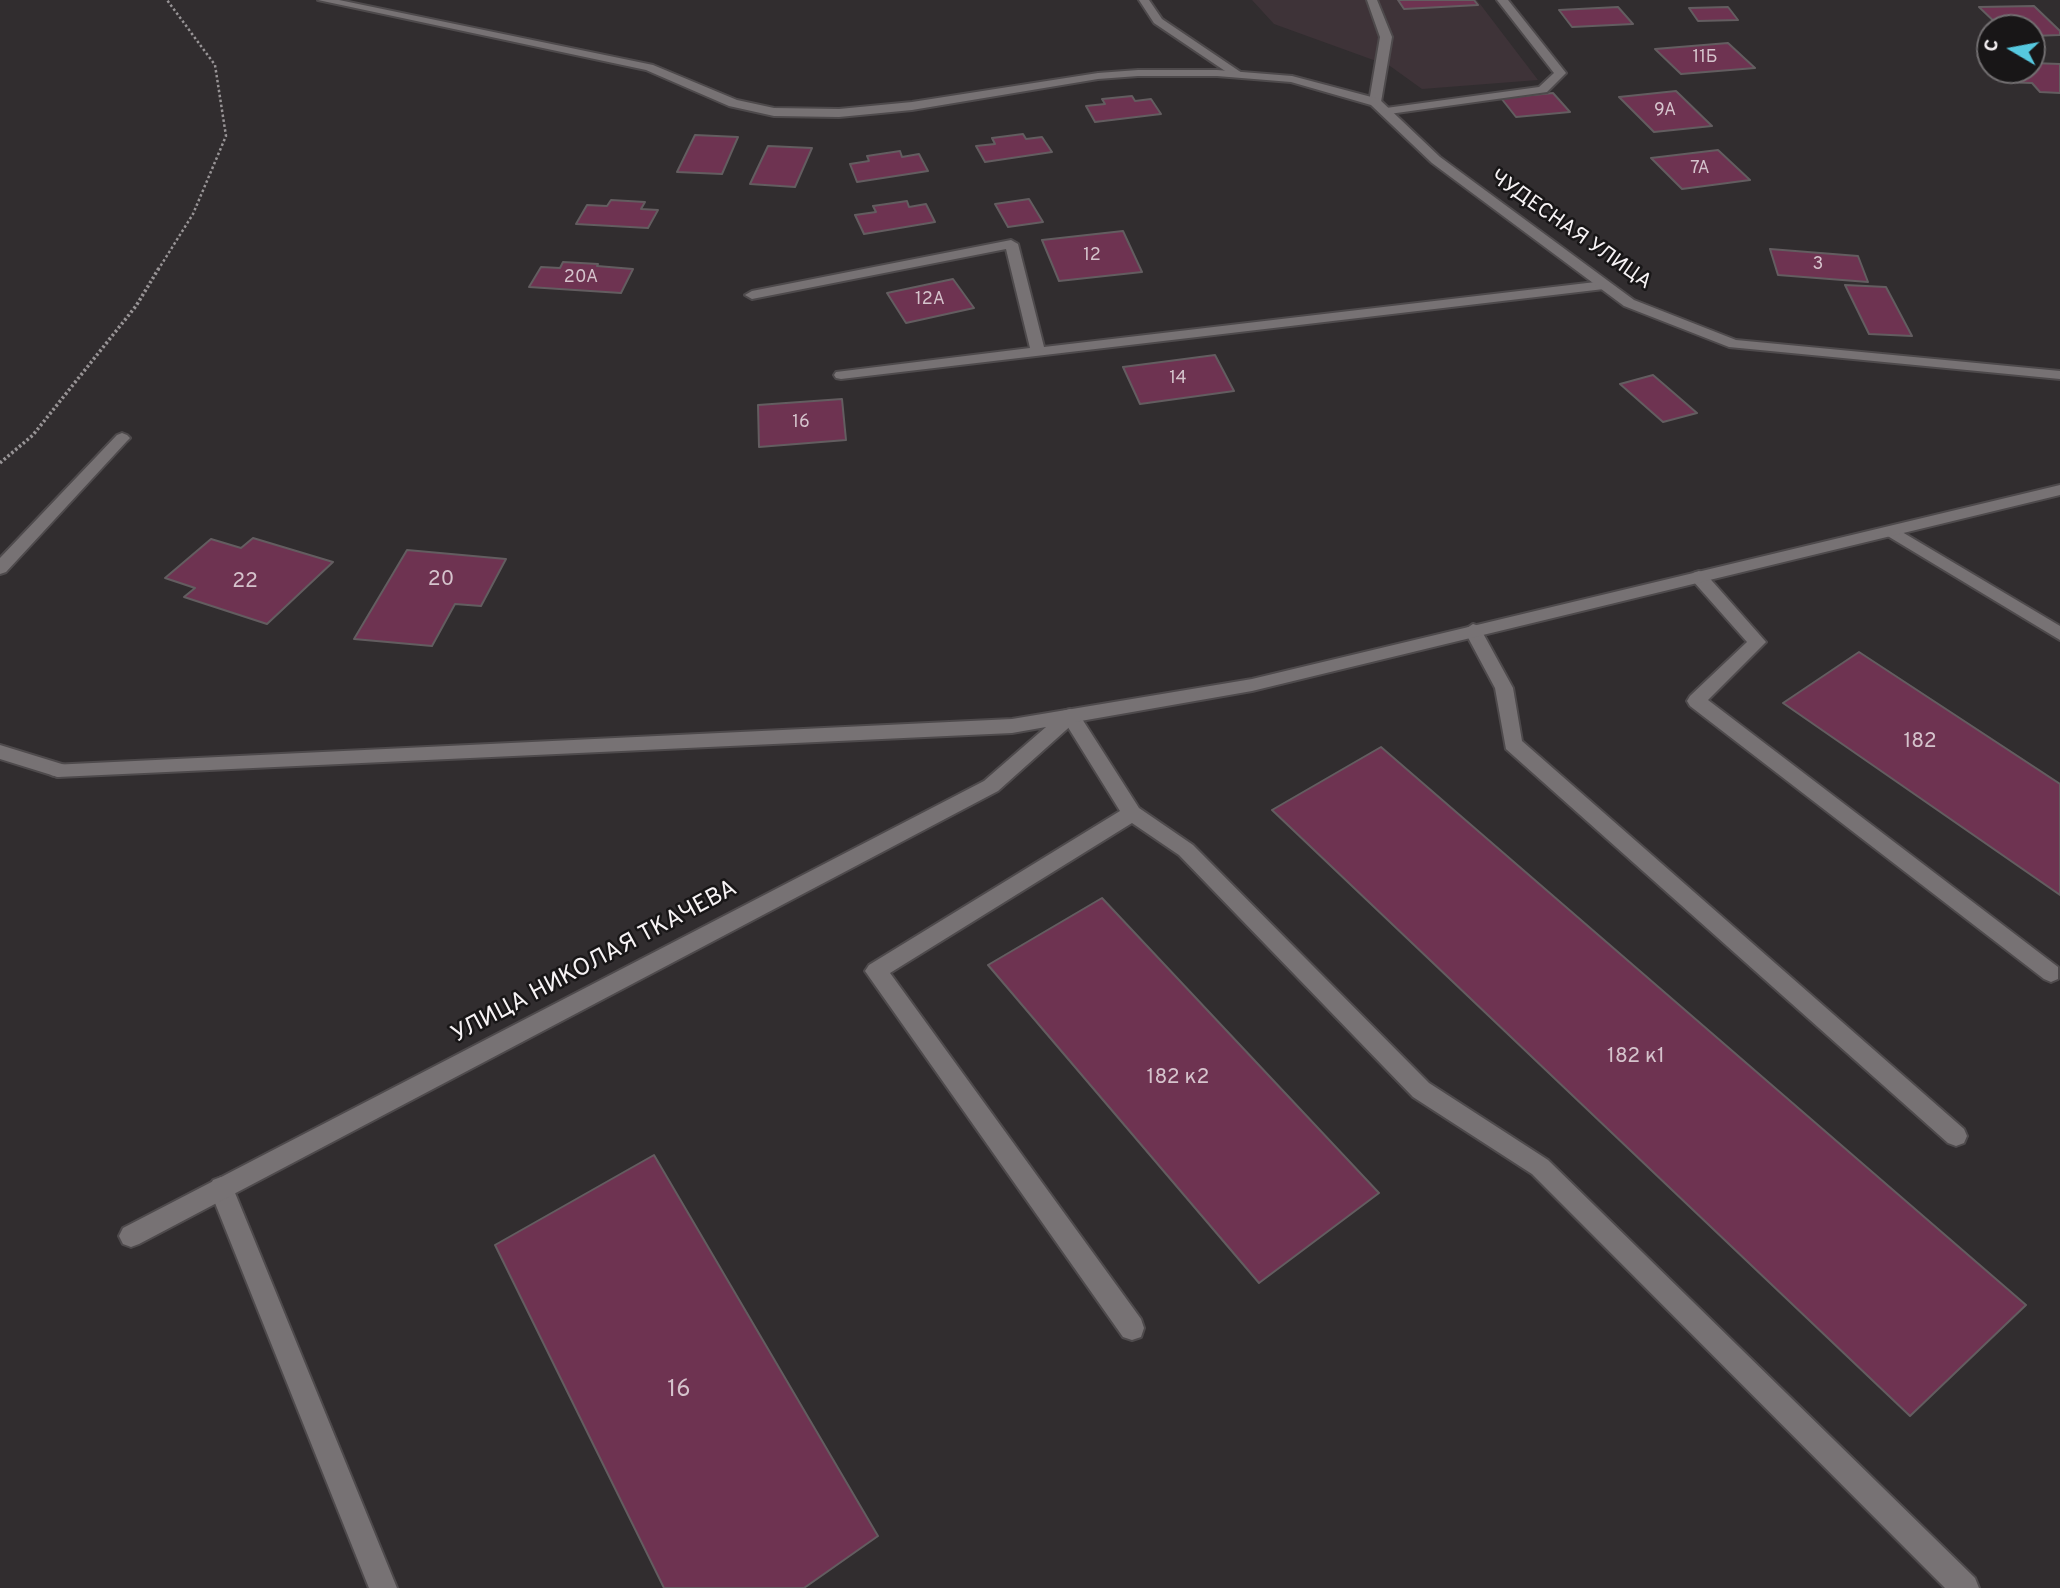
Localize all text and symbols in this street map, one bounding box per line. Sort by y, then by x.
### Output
north arrow [1976,14,2046,84]
text: С [1979,38,2005,54]
house number: 11Б [1692,47,1718,69]
house number: 9А [1654,100,1676,122]
house number: 7А [1690,158,1710,180]
street label: ЧУДЕСНАЯ УЛИЦА [1484,166,1656,296]
house number: 12 [1083,245,1101,267]
house number: 3 [1813,254,1823,276]
house number: 20А [564,267,598,289]
house number: 12А [915,289,945,311]
house number: 14 [1169,368,1187,390]
house number: 16 [792,412,810,434]
house number: 20 [428,568,454,594]
house number: 22 [232,570,258,596]
house number: 182 [1903,730,1937,756]
street label: УЛИЦА НИКОЛАЯ ТКАЧЕВА [447,875,743,1051]
house number: 182 к1 [1607,1045,1665,1071]
house number: 182 к2 [1147,1066,1209,1092]
house number: 16 [667,1377,691,1405]

